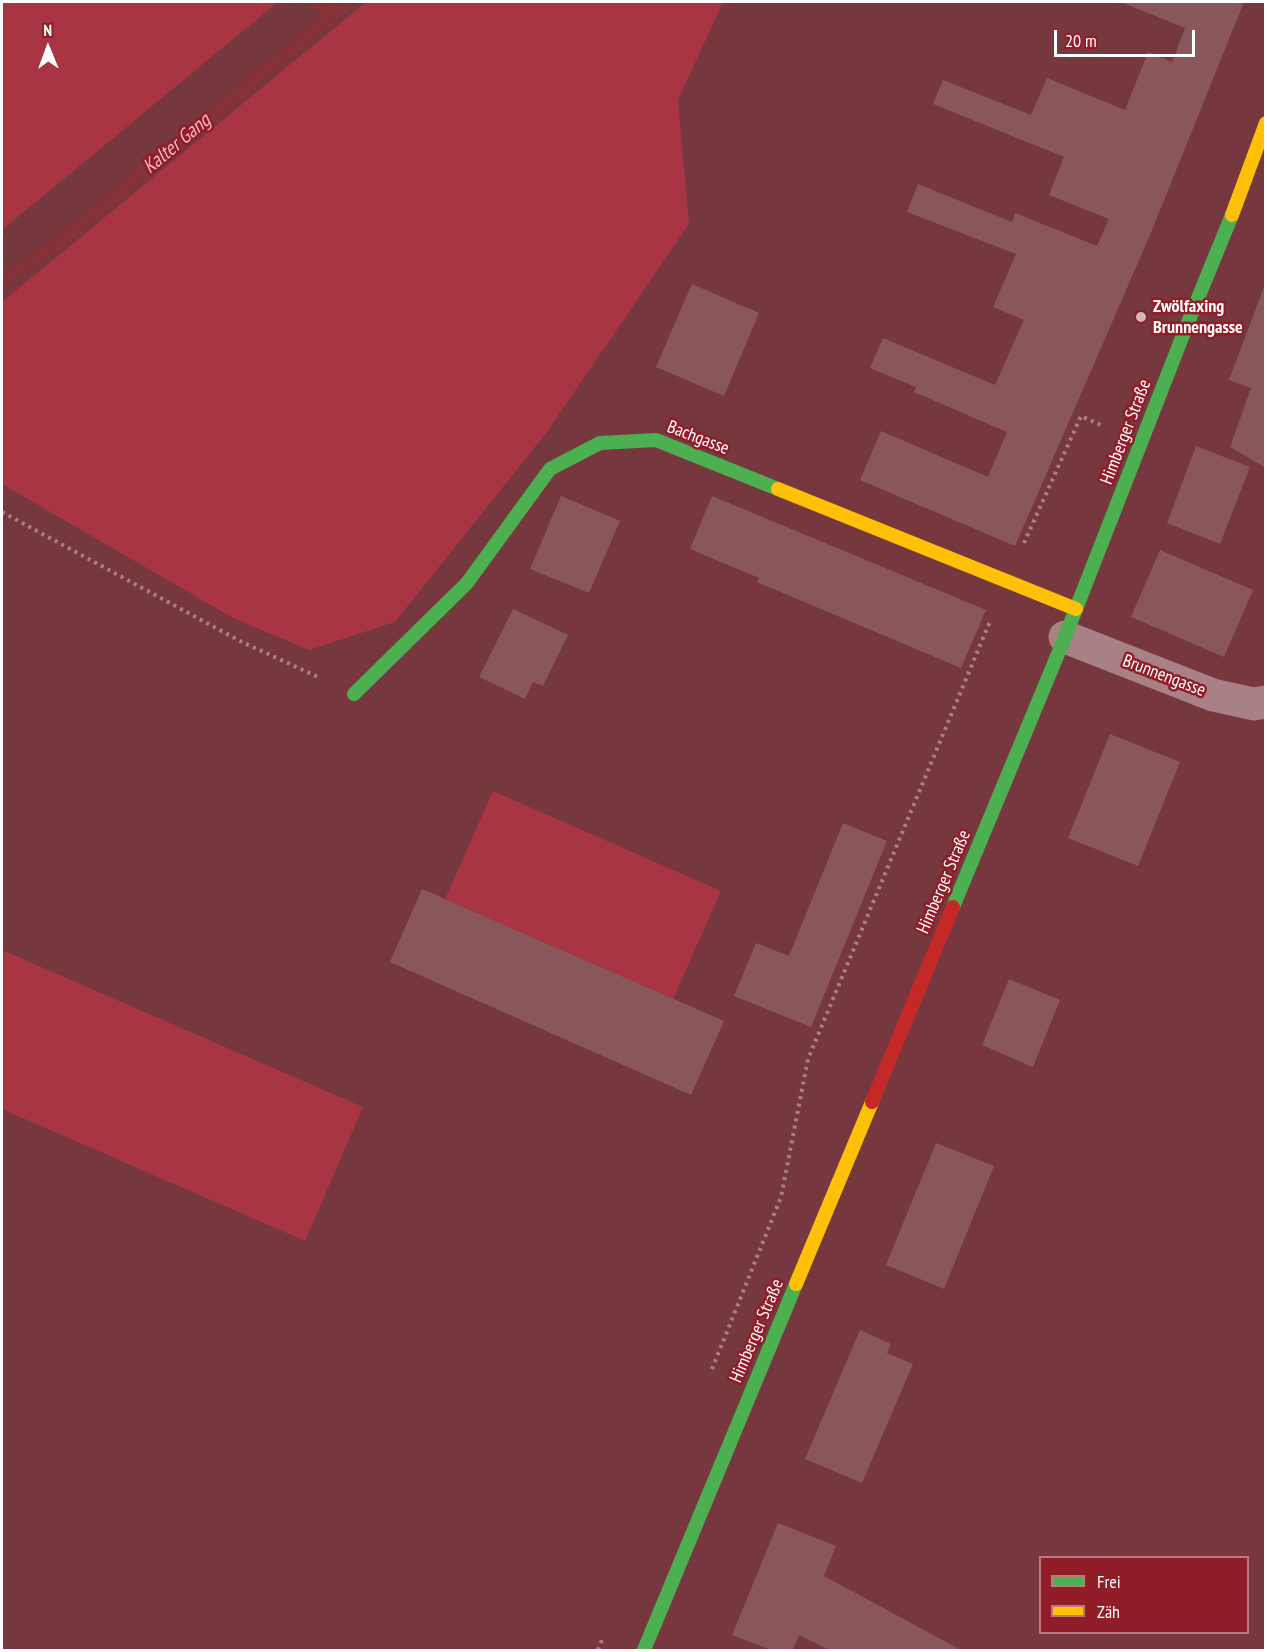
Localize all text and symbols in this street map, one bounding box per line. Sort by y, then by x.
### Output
north arrow [18,18,78,78]
scale bar [1057,18,1198,56]
text: N [43,20,52,40]
text: 20 m [1065,29,1097,52]
water label: Kalter Gang [138,109,216,179]
place label: Zwölfaxing Brunnengasse [1153,296,1243,338]
marker: Zwölfaxing Brunnengasse [1134,310,1148,324]
street label: Himberger Straße [1096,377,1156,487]
street label: Bachgasse [664,416,732,460]
street label: Brunnengasse [1120,650,1208,702]
street label: Himberger Straße [912,827,976,937]
street label: Himberger Straße [725,1276,789,1386]
legend [1039,1556,1249,1634]
text: Frei [1097,1570,1121,1593]
text: Zäh [1097,1600,1120,1623]

